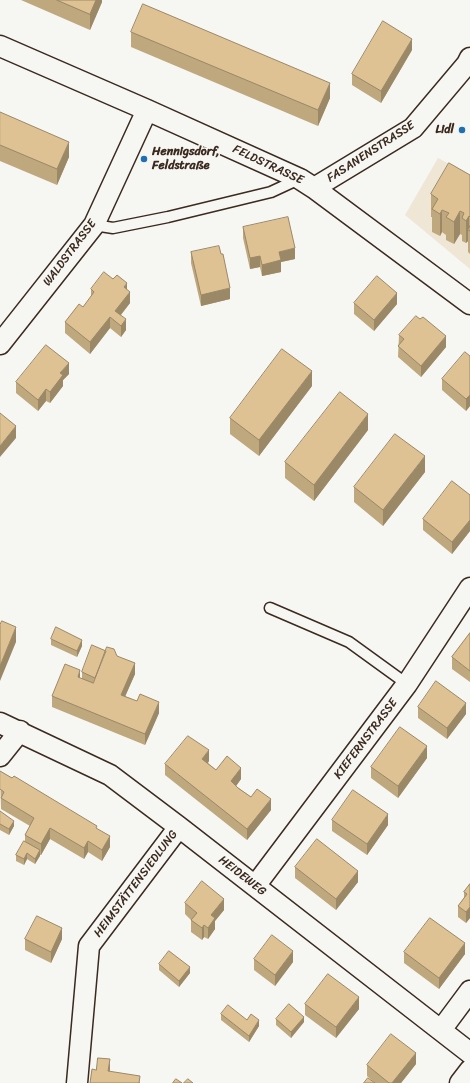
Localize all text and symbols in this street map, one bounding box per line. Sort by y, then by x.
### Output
street label: FASANENSTRASSE [325,118,417,186]
place label: Lidl [435,123,454,137]
marker: Lidl [457,125,467,135]
street label: FELDSTRASSE [230,142,306,188]
place label: Hennigsdorf, Feldstraße [152,145,219,173]
marker: Hennigsdorf, Feldstraße [139,154,149,164]
street label: WALDSTRASSE [40,217,100,289]
street label: KIEFERNSTRASSE [331,696,401,782]
street label: HEIMSTÄTTENSIEDLUNG [91,828,181,940]
street label: HEIDEWEG [215,853,269,899]

